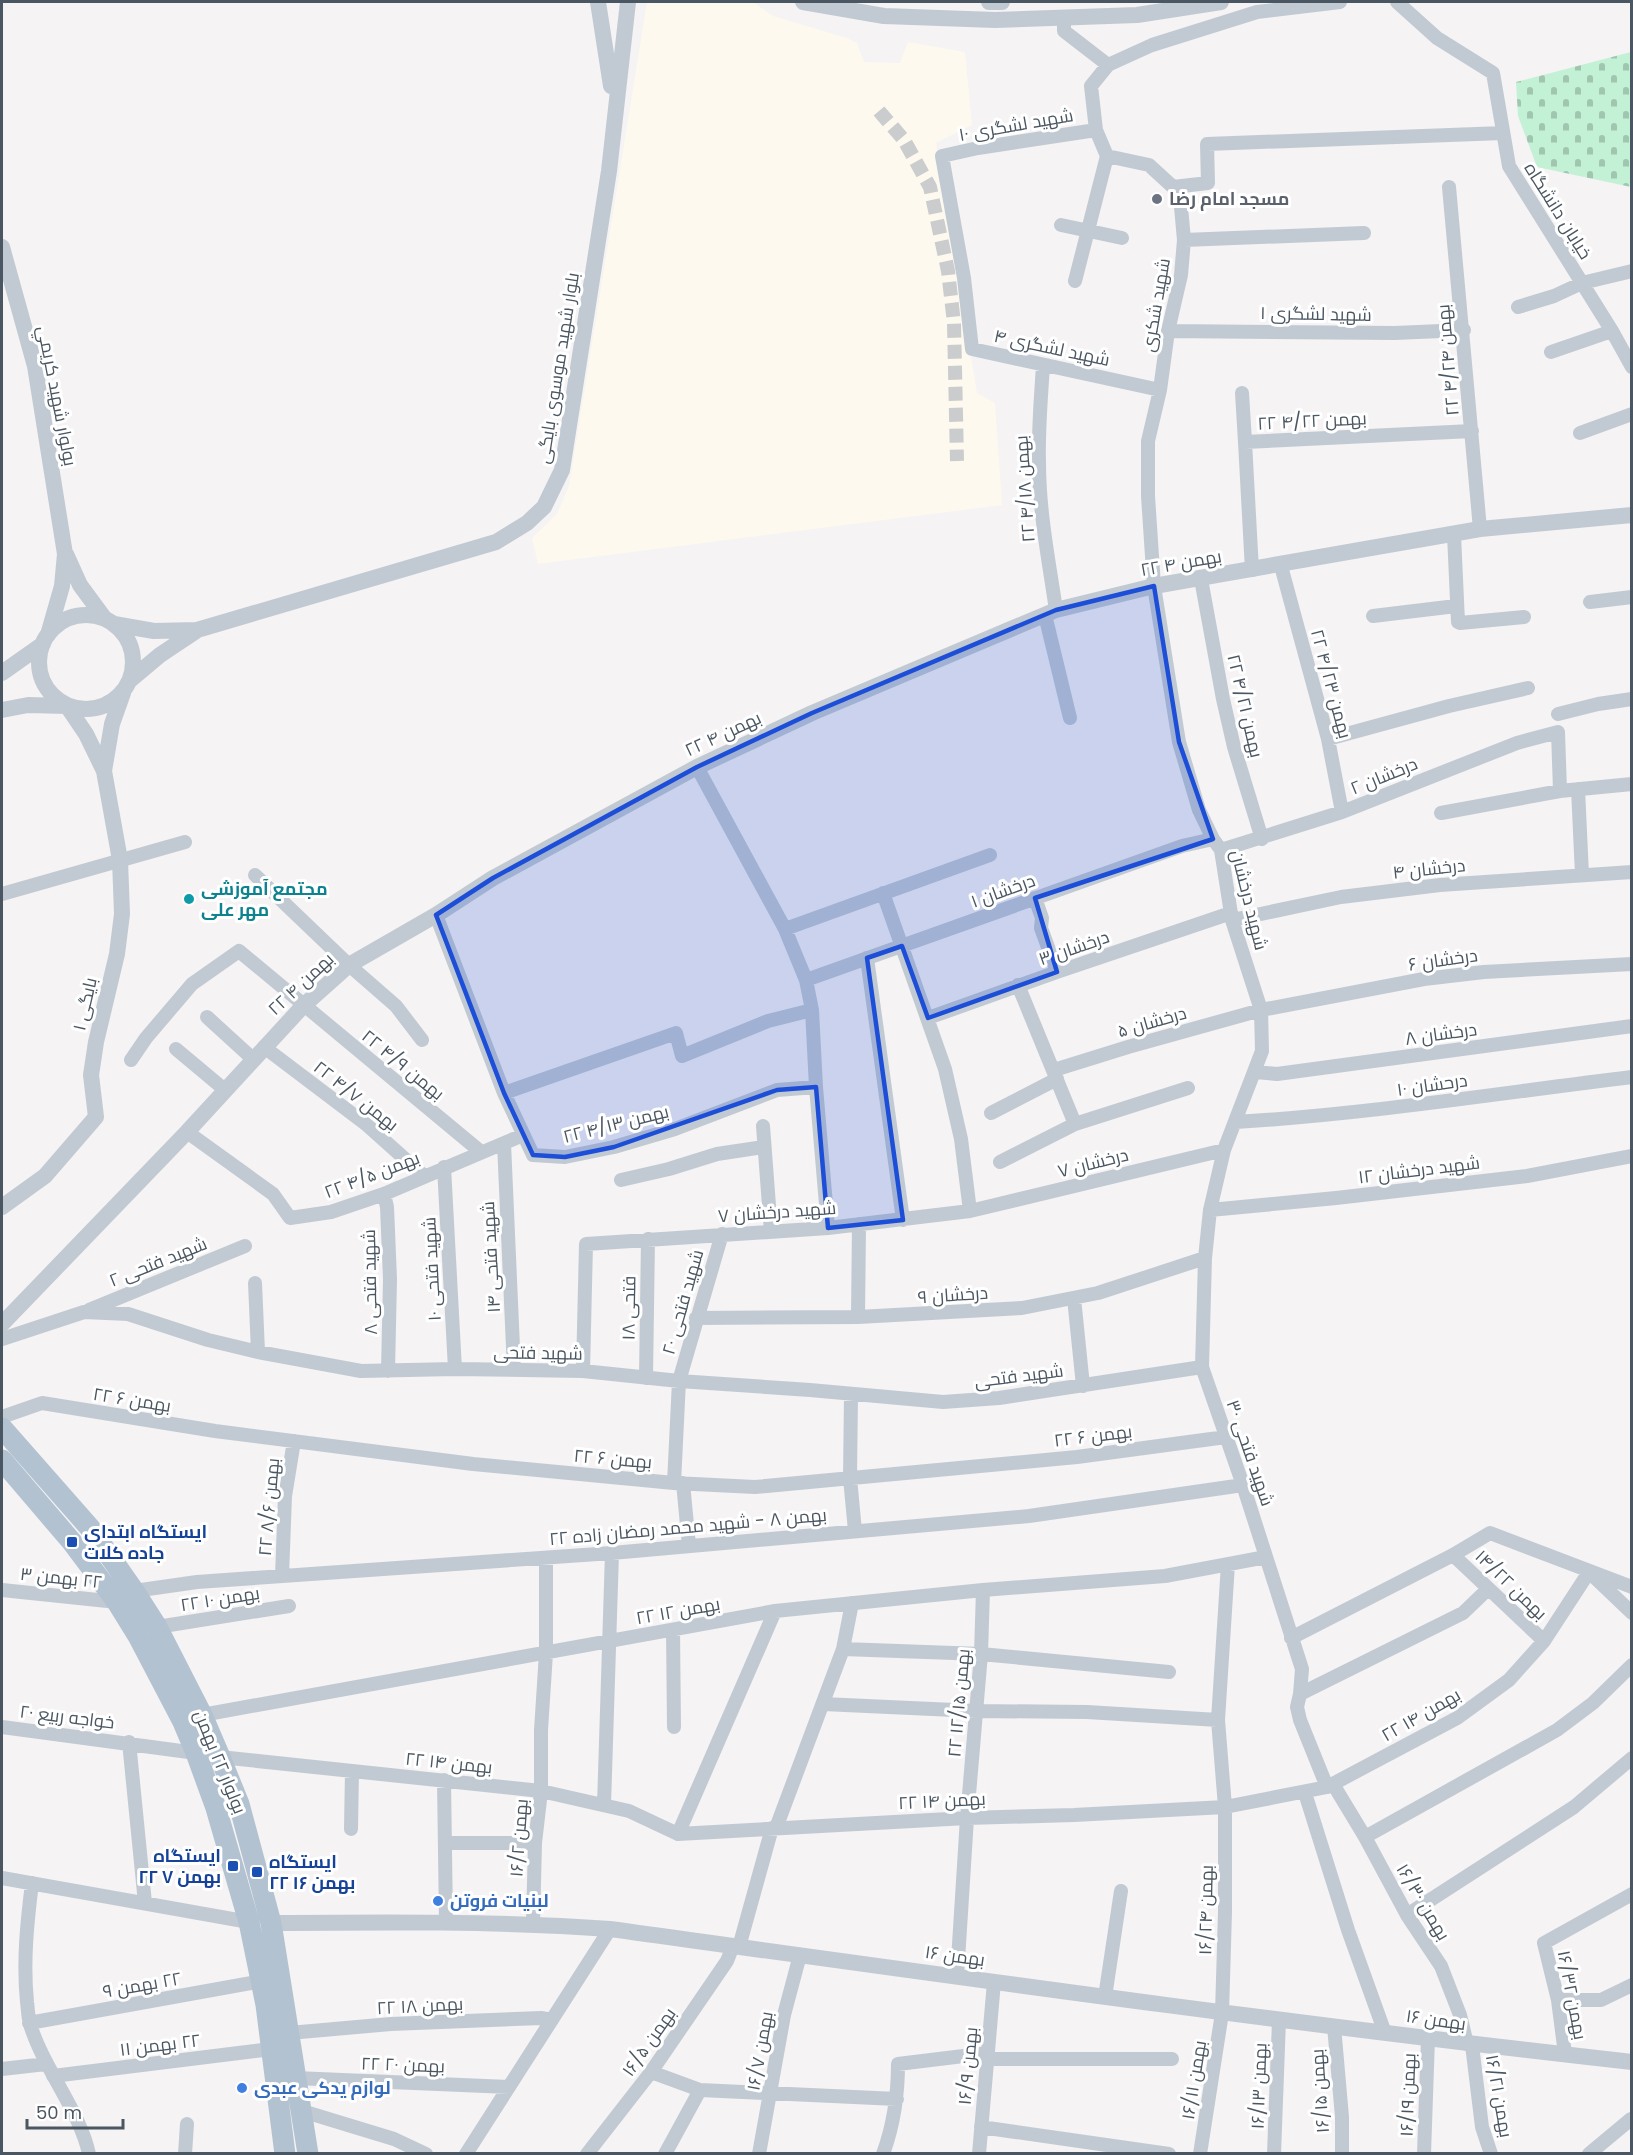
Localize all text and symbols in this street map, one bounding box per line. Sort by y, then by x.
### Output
street label: شهید لشگری ۱۰ [957,102,1075,147]
street label: خیابان دانشگاه [1519,158,1598,264]
place label: مسجد امام رضا [1169,186,1289,211]
marker: مسجد امام رضا [1150,192,1164,206]
street label: شهید شکری [1135,256,1176,354]
street label: بلوار شهید موسوی بایگی [530,270,585,465]
street label: شهید لشگری ۱ [1260,300,1372,327]
street label: ۲۲ بهمن ۴/۲۴ [1430,303,1465,417]
street label: شهید لشگری ۴ [992,323,1112,372]
street label: بولوار شهيد كريمي [30,324,83,469]
street label: ۲۲ بهمن ۴/۲۲ [1257,405,1367,436]
street label: ۲۲ بهمن ۴/۱۸ [1008,435,1041,543]
street label: ۲۲ بهمن ۴ [1138,543,1223,582]
street label: ۲۲ بهمن ۴/۲۳ [1305,626,1358,741]
street label: ۲۲ بهمن ۴/۲۱ [1221,652,1270,760]
street label: ۲۲ بهمن ۴ [680,705,765,762]
street label: درخشان ۲ [1346,751,1421,800]
street label: شهید درخشان [1225,847,1274,953]
street label: درخشان ۴ [1391,852,1467,885]
street label: درخشان ۱ [967,867,1038,914]
place label: مجتمع آموزشی مهر علی [201,876,328,922]
marker: مجتمع آموزشی مهر علی [182,892,196,906]
street label: درخشان ۳ [1035,924,1113,971]
street label: درخشان ۶ [1407,942,1479,977]
street label: ۲۲ بهمن ۴ [262,947,339,1021]
street label: بایگی ۱ [66,975,103,1033]
street label: درخشان ۵ [1114,1000,1189,1043]
street label: درخشان ۸ [1403,1016,1478,1051]
street label: ۲۲ بهمن ۴/۹ [357,1023,450,1106]
street label: ۲۲ بهمن ۴/۷ [309,1054,404,1137]
street label: درحشان ۱۰ [1395,1067,1469,1102]
street label: ۲۲ بهمن ۴/۱۳ [560,1098,671,1149]
street label: درخشان ۷ [1055,1142,1131,1183]
street label: ۲۲ بهمن ۴/۵ [320,1145,423,1204]
street label: شهید درخشان ۱۲ [1357,1150,1481,1189]
street label: شهید درخشان ۷ [717,1195,837,1228]
street label: شهید فتحی ۱۴ [475,1201,506,1314]
street label: شهید فتحی ۱۰ [416,1216,447,1322]
street label: شهید فتحی ۸ [356,1229,383,1335]
street label: شهید فتحی ۲ [105,1231,211,1293]
street label: شهید فتحی ۲۰ [656,1246,709,1357]
street label: فتحی ۱۸ [615,1275,642,1341]
street label: درخشان ۹ [917,1280,989,1309]
street label: شهید فتحی [493,1339,583,1366]
street label: شهید فتحی [973,1358,1065,1393]
street label: ۲۲ بهمن ۶ [91,1381,173,1418]
street label: شهید فتحی ۳۰ [1221,1396,1280,1509]
street label: ۲۲ بهمن ۶ [1052,1418,1133,1453]
street label: ۲۲ بهمن ۶ [573,1443,653,1474]
street label: ۲۲ بهمن ۸/۶ [252,1457,285,1557]
street label: ۲۲ بهمن ۸ - شهید محمد رمضان زاده [548,1502,828,1551]
place label: ایستگاه ابتدای جاده کلات [84,1519,207,1565]
marker: ایستگاه ابتدای جاده کلات [65,1535,79,1549]
street label: بهمن ۱۴/۲۲ [1470,1544,1553,1625]
street label: ٢٢ بهمن ۳ [19,1561,103,1594]
street label: ۲۲ بهمن ۱۰ [178,1580,261,1617]
street label: ۲۲ بهمن ۱۲ [634,1591,722,1630]
street label: ۲۲ بهمن ۱۲/۱۵ [941,1648,976,1758]
street label: ۲۲ بهمن ۱۴ [1377,1682,1465,1747]
street label: خواجه ربیع ۲۰ [18,1698,116,1735]
street label: بولوار ۲۲ بهمن [188,1706,253,1818]
street label: ۲۲ بهمن ۱۴ [404,1745,494,1780]
street label: ۲۲ بهمن ۱۴ [898,1786,986,1815]
street label: بهمن ۱۶/۲ [503,1798,534,1878]
place label: ایستگاه ۲۲ بهمن ۷ [138,1843,221,1889]
place label: ایستگاه ۲۲ بهمن ۱۶ [269,1849,355,1895]
marker: ایستگاه ۲۲ بهمن ۷ [226,1859,240,1873]
street label: بهمن ۱۶/۳۰ [1391,1859,1456,1945]
marker: ایستگاه ۲۲ بهمن ۱۶ [250,1865,264,1879]
street label: بهمن ۱۶/۲۴ [1192,1865,1219,1955]
place label: لبنیات فروتن [450,1888,549,1913]
marker: لبنیات فروتن [431,1894,445,1908]
street label: بهمن ۱۶ [923,1939,987,1972]
street label: بهمن ۱۶/۳۲ [1552,1948,1593,2042]
street label: ٢٢ بهمن ۹ [101,1965,183,2004]
street label: ۲۲ بهمن ۱۸ [376,1991,464,2020]
street label: بهمن ۱۶/۵ [616,2002,681,2081]
street label: بهمن ۱۶ [1404,2003,1468,2036]
street label: بهمن ۱۶/۷ [740,2009,779,2093]
street label: بهمن ۱۶/۹ [952,2026,983,2106]
street label: ٢٢ بهمن ١١ [118,2027,202,2062]
street label: بهمن ۱۶/۱۱ [1175,2038,1212,2121]
street label: بهمن ۱۶/۱۳ [1244,2042,1273,2130]
street label: بهمن ۱۶/۱۵ [1304,2048,1335,2134]
street label: ۲۲ بهمن ۲۰ [361,2051,445,2078]
street label: بهمن ۱۶/۲۱ [1480,2052,1519,2139]
street label: بهمن ۱۶/۱۹ [1394,2053,1421,2137]
place label: لوازم یدکی عبدی [254,2075,391,2100]
marker: لوازم یدکی عبدی [235,2081,249,2095]
scale bar [27,2092,123,2130]
text: 50 m [36,2100,82,2125]

